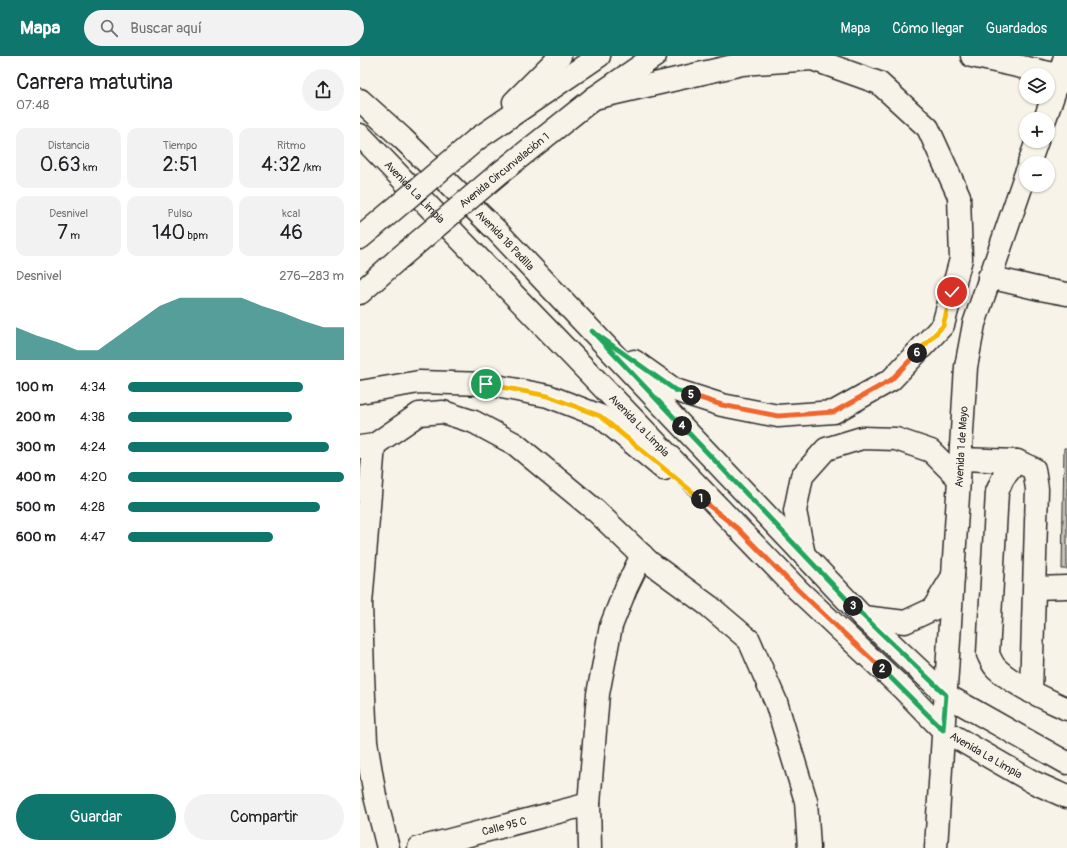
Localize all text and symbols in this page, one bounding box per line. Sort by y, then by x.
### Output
search box [84,10,364,46]
text: Mapa [20,16,60,40]
icon: search [98,17,120,39]
text: Buscar aquí [130,19,202,38]
text: Mapa [841,20,870,37]
text: Cómo llegar [892,20,964,37]
text: Guardados [986,20,1047,37]
text: Carrera matutina [16,68,173,96]
map controls [1019,68,1055,192]
button: layers [1019,68,1055,104]
button: share [302,69,344,111]
text: 07:48 [16,97,49,113]
button: + [1019,112,1055,148]
street label: Avenida Circunvalación 1 [457,130,552,211]
text: Distancia [48,139,90,152]
text: Tiempo [163,139,197,152]
text: Ritmo [277,139,306,152]
text: 0.63 [40,152,81,177]
text: 2:51 [162,152,198,177]
text: 4:32 [261,152,301,177]
button: − [1019,156,1055,192]
street label: Avenida La Limpia [381,158,447,226]
text: km [81,161,97,174]
text: /km [301,161,321,174]
text: Desnivel [49,207,88,220]
text: Pulso [167,207,193,220]
text: kcal [282,207,300,220]
street label: Avenida 18 Padilla [473,208,537,273]
text: 7 [57,220,68,245]
text: 140 [152,220,185,245]
text: 46 [280,220,303,245]
text: m [68,229,80,242]
text: bpm [185,229,208,242]
text: Desnivel [16,268,62,284]
text: 276–283 m [279,268,344,284]
pin [935,275,969,309]
icon: check [941,281,963,303]
pin: 6 [907,343,927,363]
text: 6 [914,346,920,359]
pin [469,367,503,401]
icon: arrive [475,373,497,395]
text: 100 m [16,379,53,395]
text: 4:34 [80,379,106,395]
pin: 5 [681,385,701,405]
text: 5 [688,388,694,401]
street label: Avenida La Limpia [606,392,672,460]
street label: Avenida 1 de Mayo [953,406,971,488]
text: 200 m [16,409,55,425]
text: 4:38 [80,409,105,425]
pin: 4 [672,416,692,436]
text: 4 [679,419,685,432]
text: 300 m [16,439,55,455]
text: 4:24 [80,439,106,455]
text: 400 m [16,469,56,485]
text: 4:20 [80,469,107,485]
pin: 1 [691,489,711,509]
text: 1 [699,492,703,505]
text: 500 m [16,499,55,515]
text: 4:28 [80,499,105,515]
text: 600 m [16,529,56,545]
text: 4:47 [80,529,105,545]
pin: 3 [843,596,863,616]
text: 3 [850,599,856,612]
pin: 2 [872,659,892,679]
text: 2 [879,662,885,675]
street label: Avenida La Limpia [947,729,1024,781]
button: Guardar [16,794,176,840]
button: Compartir [184,794,344,840]
street label: Calle 95 C [481,814,528,838]

